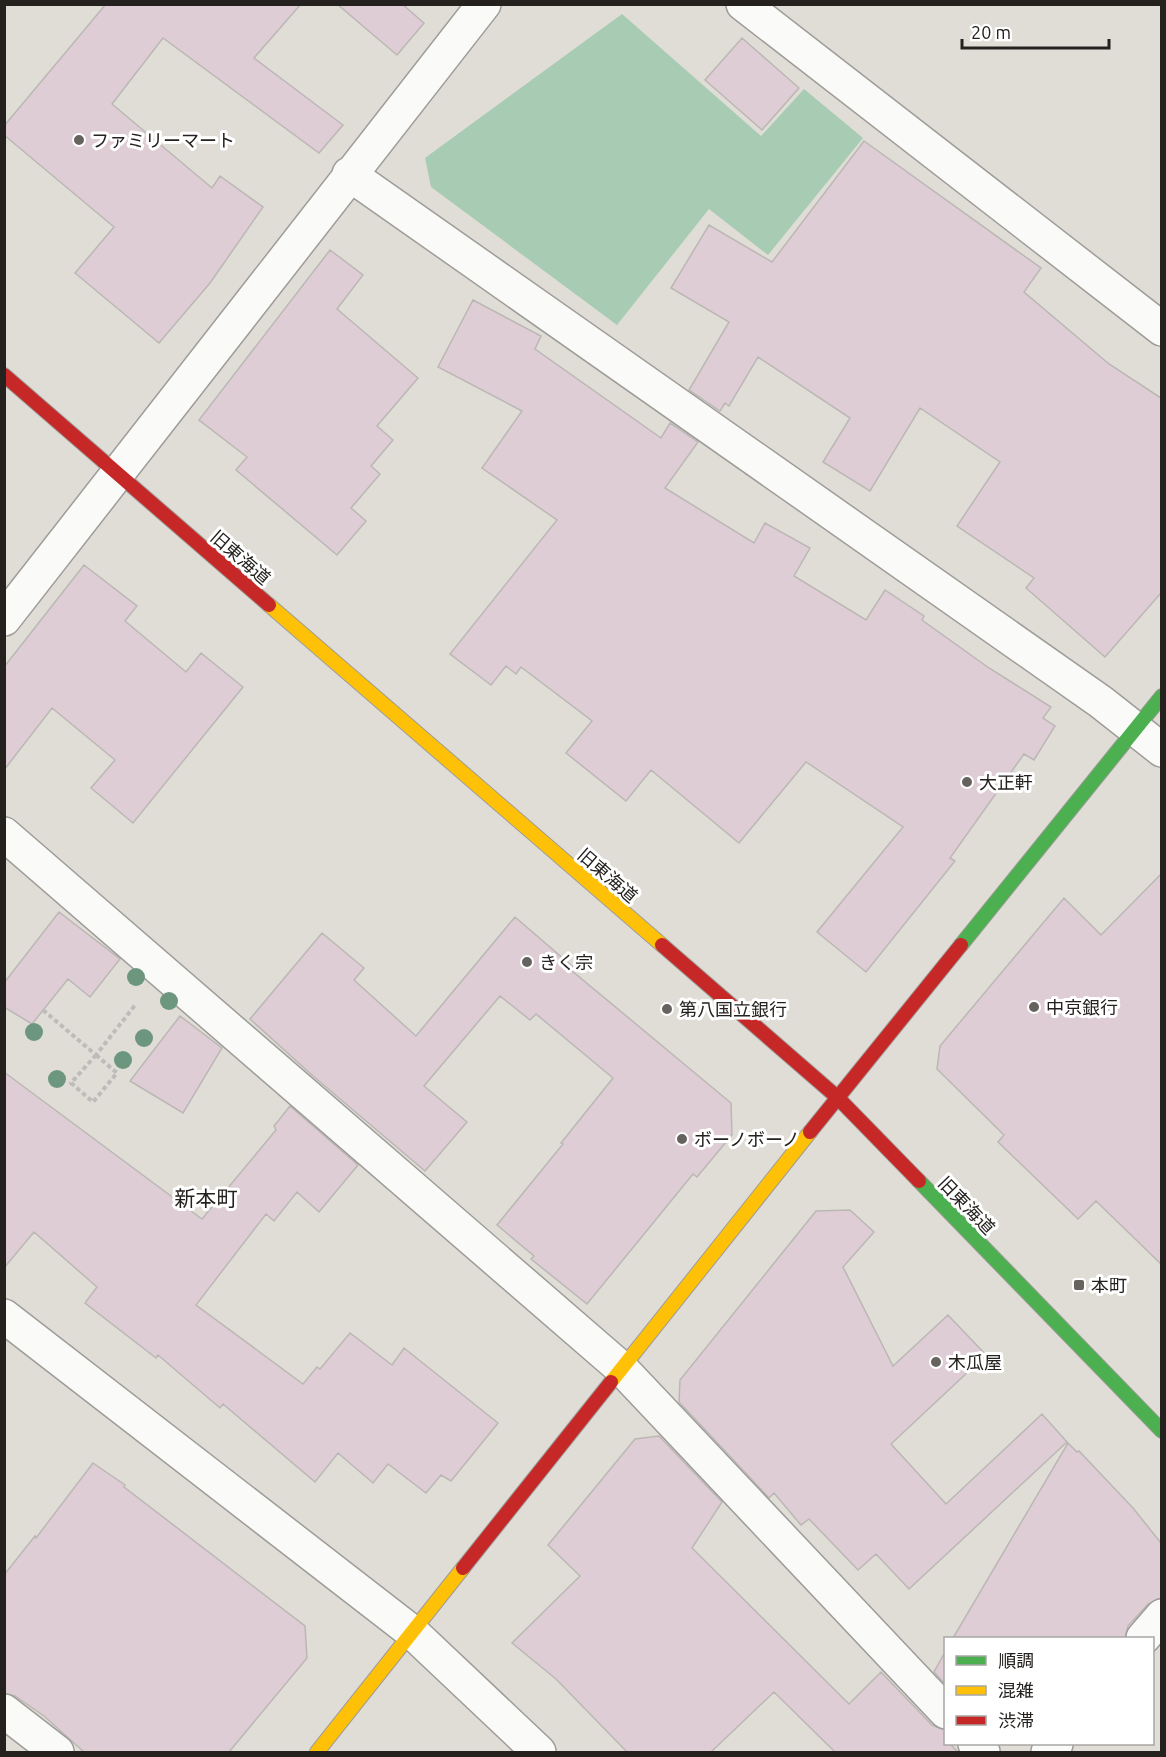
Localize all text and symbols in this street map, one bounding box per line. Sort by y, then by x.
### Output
scale bar [962,12,1109,50]
text: 20 m [971,22,1011,42]
place label: ファミリーマート [91,130,235,150]
marker: ファミリーマート [72,133,86,147]
street label: 旧東海道 [207,526,275,588]
place label: 大正軒 [979,772,1033,792]
marker: 大正軒 [960,775,974,789]
street label: 旧東海道 [574,844,642,906]
place label: きく宗 [539,952,593,972]
marker: きく宗 [520,955,534,969]
place label: 中京銀行 [1046,997,1118,1017]
place label: 第八国立銀行 [679,999,787,1019]
marker: 中京銀行 [1027,1000,1041,1014]
marker: 第八国立銀行 [660,1002,674,1016]
place label: ボーノボーノ [694,1129,800,1149]
marker: ボーノボーノ [675,1132,689,1146]
street label: 旧東海道 [935,1172,999,1238]
district label: 新本町 [175,1186,238,1210]
place label: 本町 [1091,1275,1127,1295]
marker: 本町 [1072,1278,1086,1292]
place label: 木瓜屋 [948,1352,1002,1372]
marker: 木瓜屋 [929,1355,943,1369]
legend [944,1637,1154,1745]
text: 順調 [998,1650,1034,1670]
text: 混雑 [998,1680,1034,1700]
text: 渋滞 [998,1710,1034,1730]

